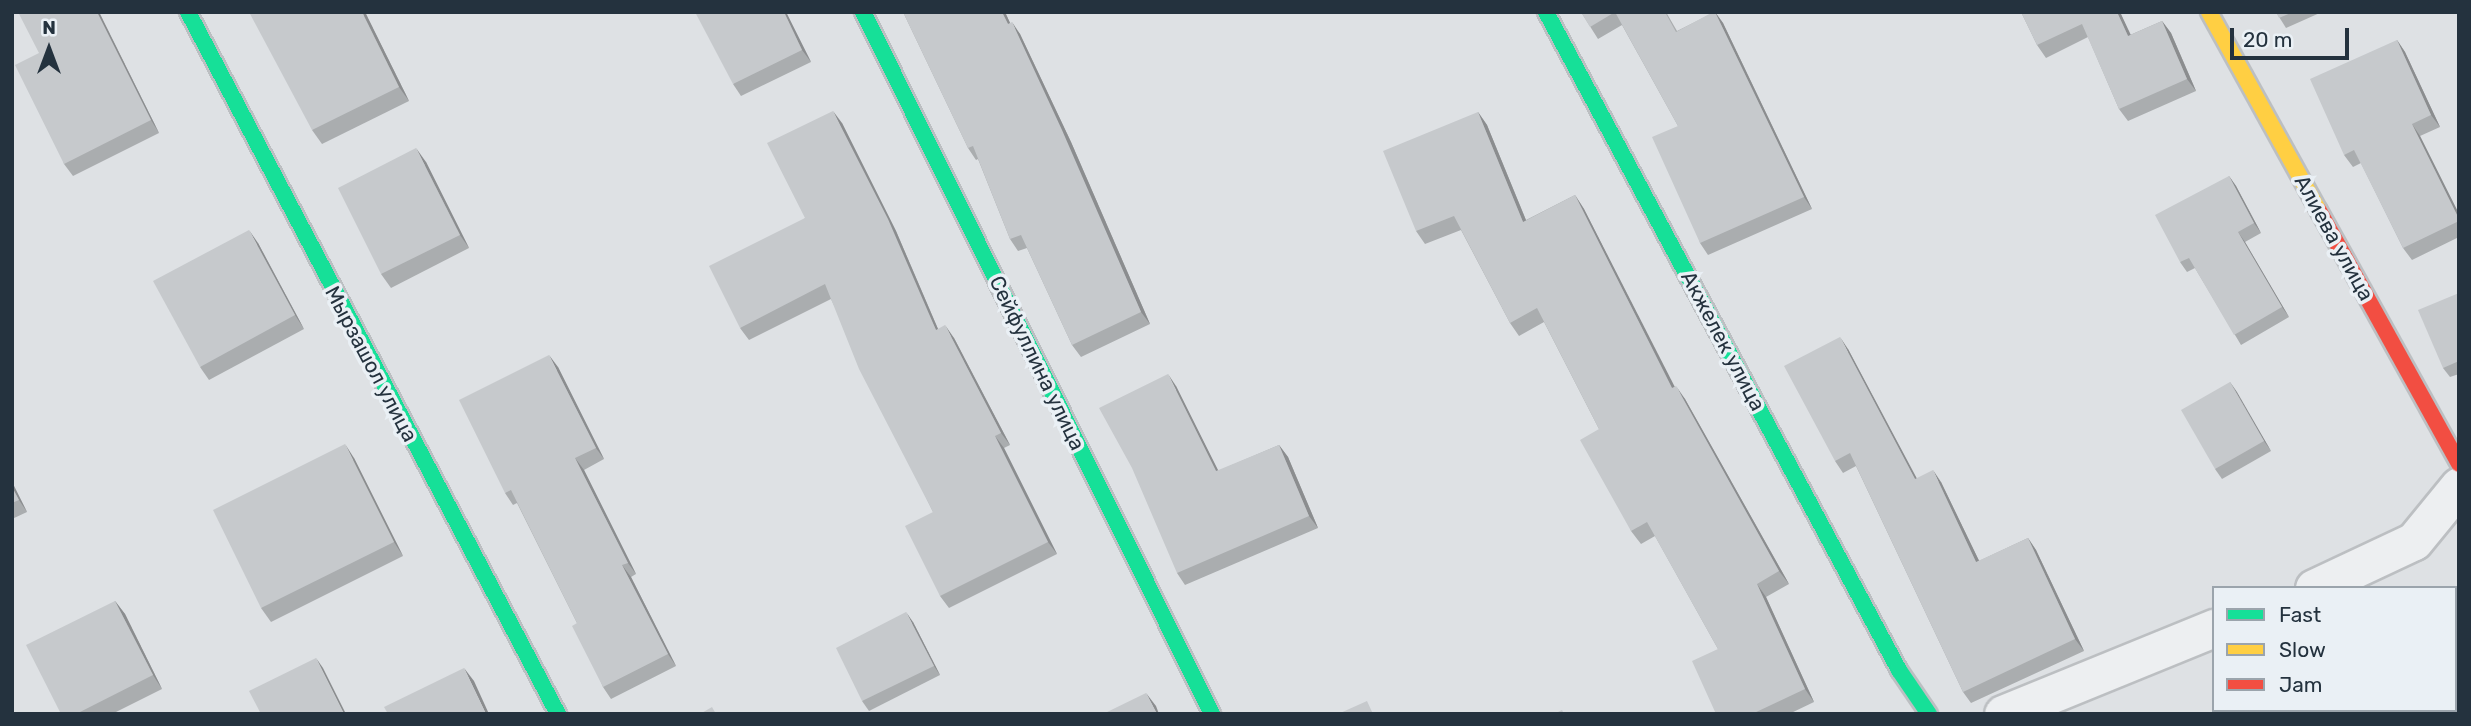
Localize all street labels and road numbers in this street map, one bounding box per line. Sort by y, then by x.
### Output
street label: Алиева улица [2289,171,2379,305]
street label: Акжелек улица [1676,267,1770,415]
street label: Сейфуллина улица [984,272,1090,454]
street label: Мырзашол улица [319,282,423,446]

